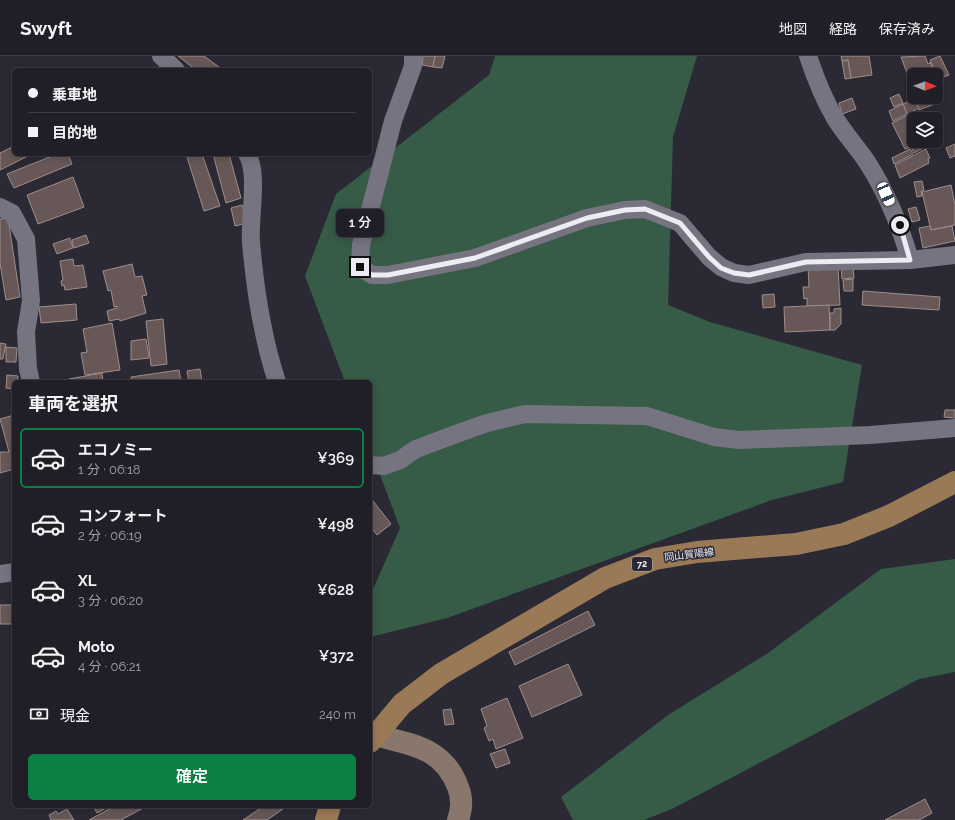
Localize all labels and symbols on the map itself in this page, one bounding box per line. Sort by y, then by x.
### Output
north arrow [907,68,943,104]
car [876,181,896,207]
callout: 1 分 [336,209,384,237]
route start [891,216,909,234]
route end [351,258,369,276]
street label: 岡山賀陽線 [664,546,715,563]
road number: 72 [632,557,652,571]

